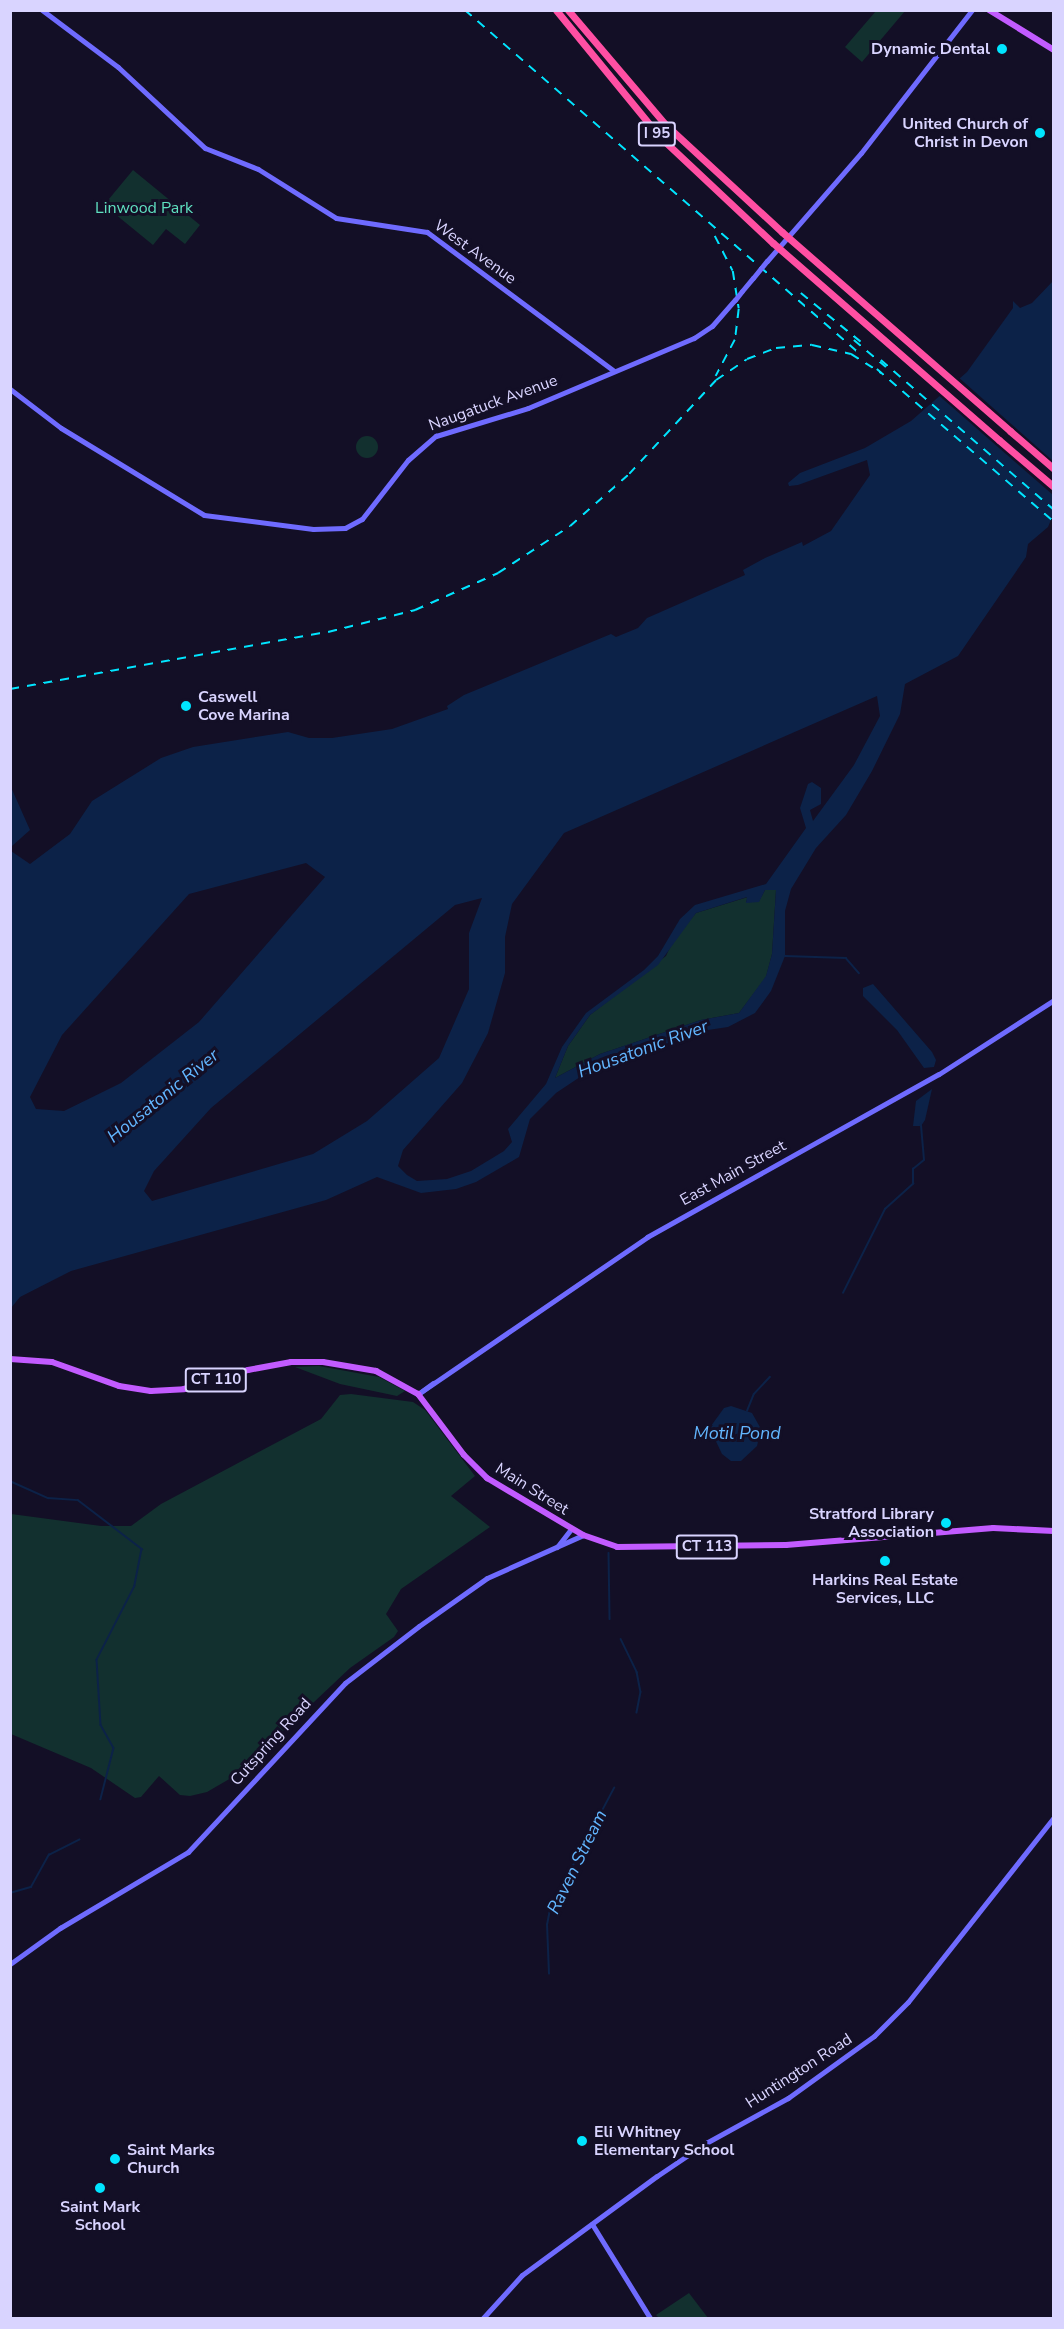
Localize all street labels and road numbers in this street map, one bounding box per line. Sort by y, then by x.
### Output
road number: I 95 [638,122,676,146]
street label: West Avenue [430,216,520,288]
street label: Naugatuck Avenue [426,371,560,435]
street label: East Main Street [677,1136,789,1210]
road number: CT 110 [184,1368,248,1392]
street label: Main Street [492,1459,572,1519]
road number: CT 113 [676,1535,738,1559]
street label: Cutspring Road [227,1694,315,1790]
street label: Huntington Road [742,2029,856,2113]

